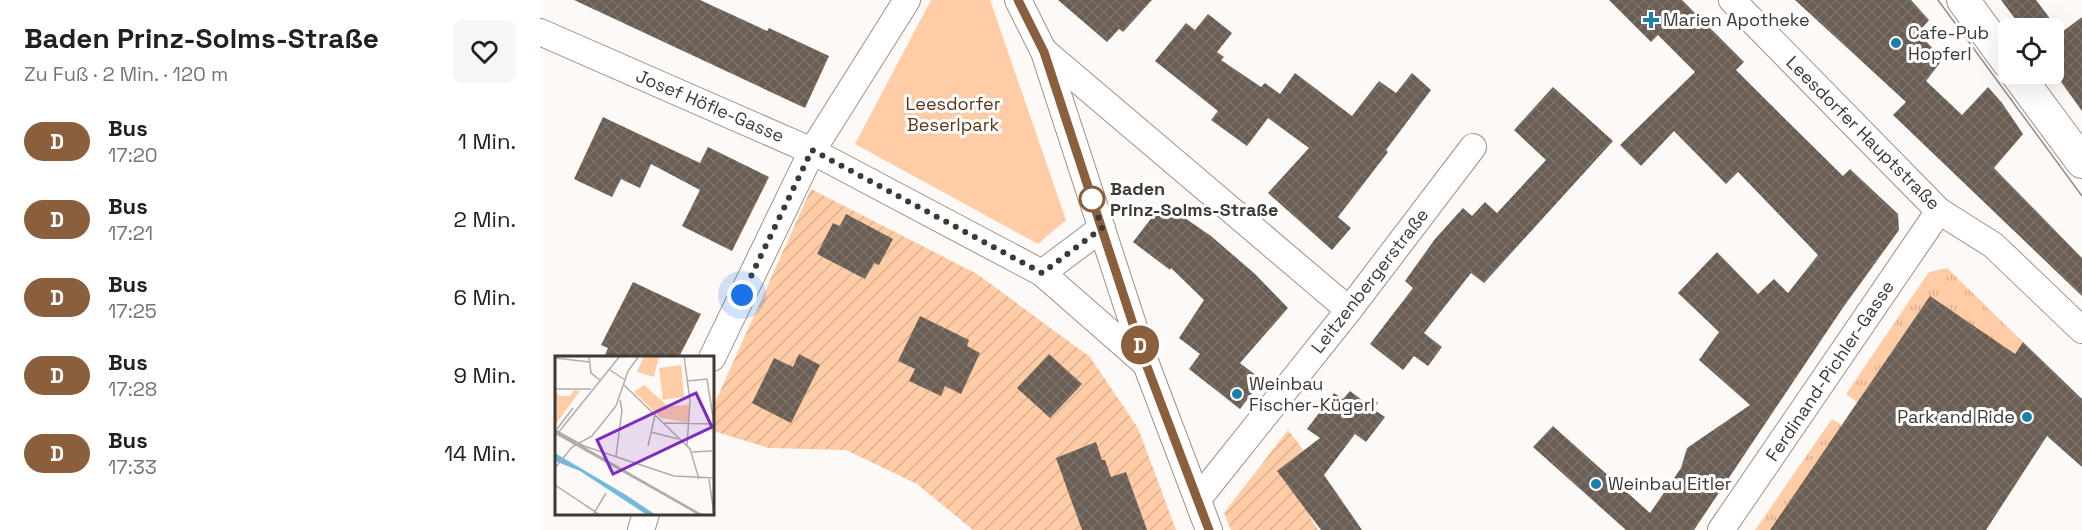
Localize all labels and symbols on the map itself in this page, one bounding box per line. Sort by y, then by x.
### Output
place label: Marien Apotheke [1663,8,1810,31]
marker: Marien Apotheke [1644,13,1658,27]
place label: Cafe-Pub Hopferl [1908,21,1989,65]
marker: Cafe-Pub Hopferl [1889,36,1903,50]
street label: Leesdorfer Hauptstraße [1782,51,1945,214]
street label: Josef Höfle-Gasse [633,64,788,147]
park label: Leesdorfer Beserlpark [905,92,1001,136]
place label: Baden Prinz-Solms-Straße [1110,177,1278,221]
marker: Baden Prinz-Solms-Straße [1079,186,1105,212]
street label: Leitzenbergerstraße [1306,204,1433,358]
street label: Ferdinand-Pichler-Gasse [1760,276,1899,466]
your location [727,280,757,310]
line badge: D [1120,326,1160,364]
inset map [555,356,714,515]
place label: Weinbau Fischer-Kügerl [1249,372,1375,416]
marker: Weinbau Fischer-Kügerl [1230,387,1244,401]
place label: Park and Ride [1897,405,2015,428]
marker: Park and Ride [2020,410,2034,424]
place label: Weinbau Eitler [1608,472,1732,495]
marker: Weinbau Eitler [1589,477,1603,491]

